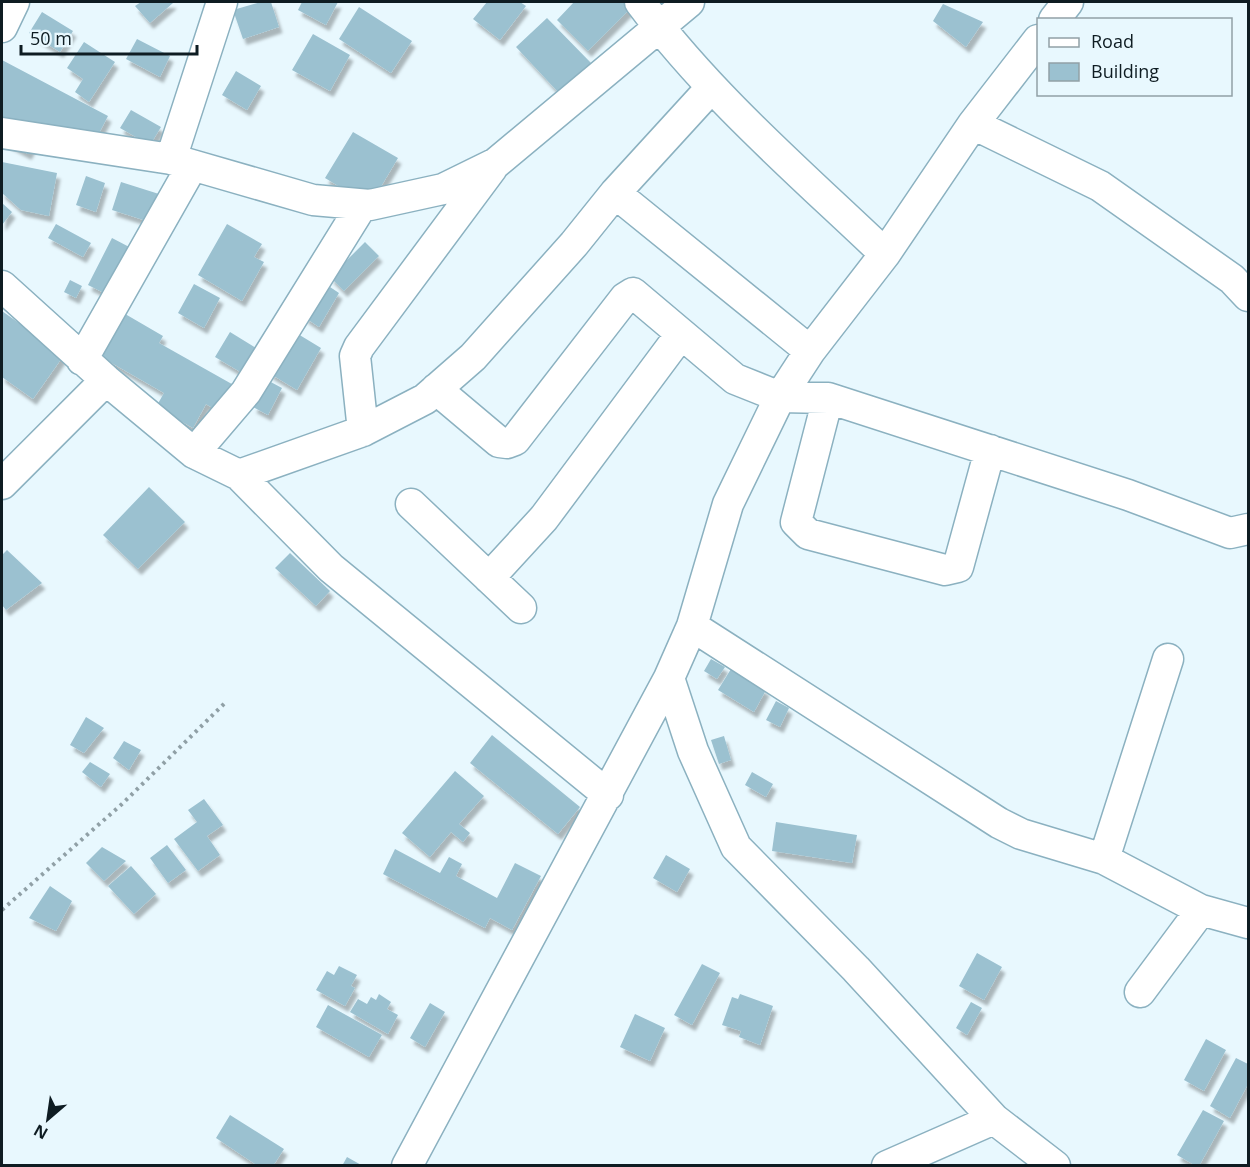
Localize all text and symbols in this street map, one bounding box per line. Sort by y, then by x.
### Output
scale bar [21,18,196,56]
legend [1037,18,1232,96]
text: 50 m [30,26,72,50]
text: Road [1091,29,1134,53]
text: Building [1091,59,1159,83]
north arrow [18,1089,78,1149]
text: N [30,1119,52,1145]

